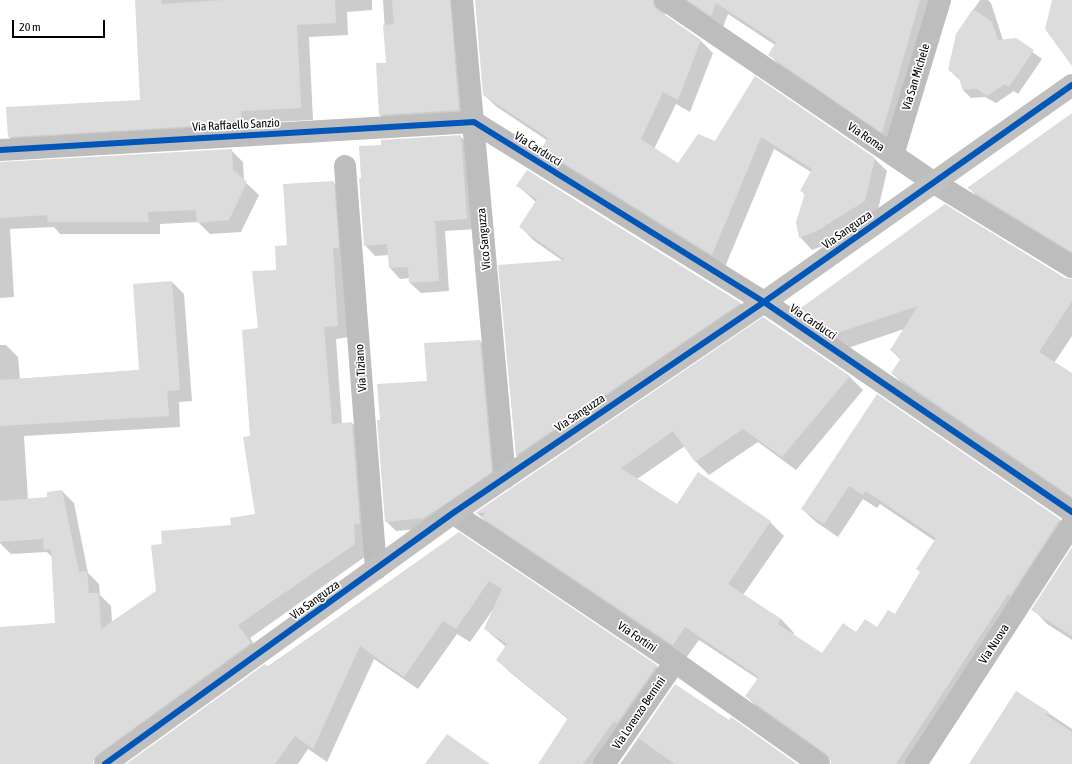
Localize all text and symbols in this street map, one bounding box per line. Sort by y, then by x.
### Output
scale bar [14,12,107,38]
text: 20 m [19,20,41,34]
street label: Via San Michele [899,42,933,112]
street label: Via Raffaello Sanzio [192,116,280,134]
street label: Via Roma [845,119,887,155]
street label: Via Carducci [511,129,565,169]
street label: Vico Sanguzza [474,208,494,270]
street label: Via Sanguzza [819,208,875,252]
street label: Via Carducci [787,301,839,343]
street label: Via Tiziano [352,344,370,392]
street label: Via Sanguzza [552,391,608,435]
street label: Via Sanguzza [288,577,342,623]
street label: Via Fortini [615,619,659,655]
street label: Via Nuova [976,621,1012,667]
street label: Via Lorenzo Bernini [609,674,669,752]

